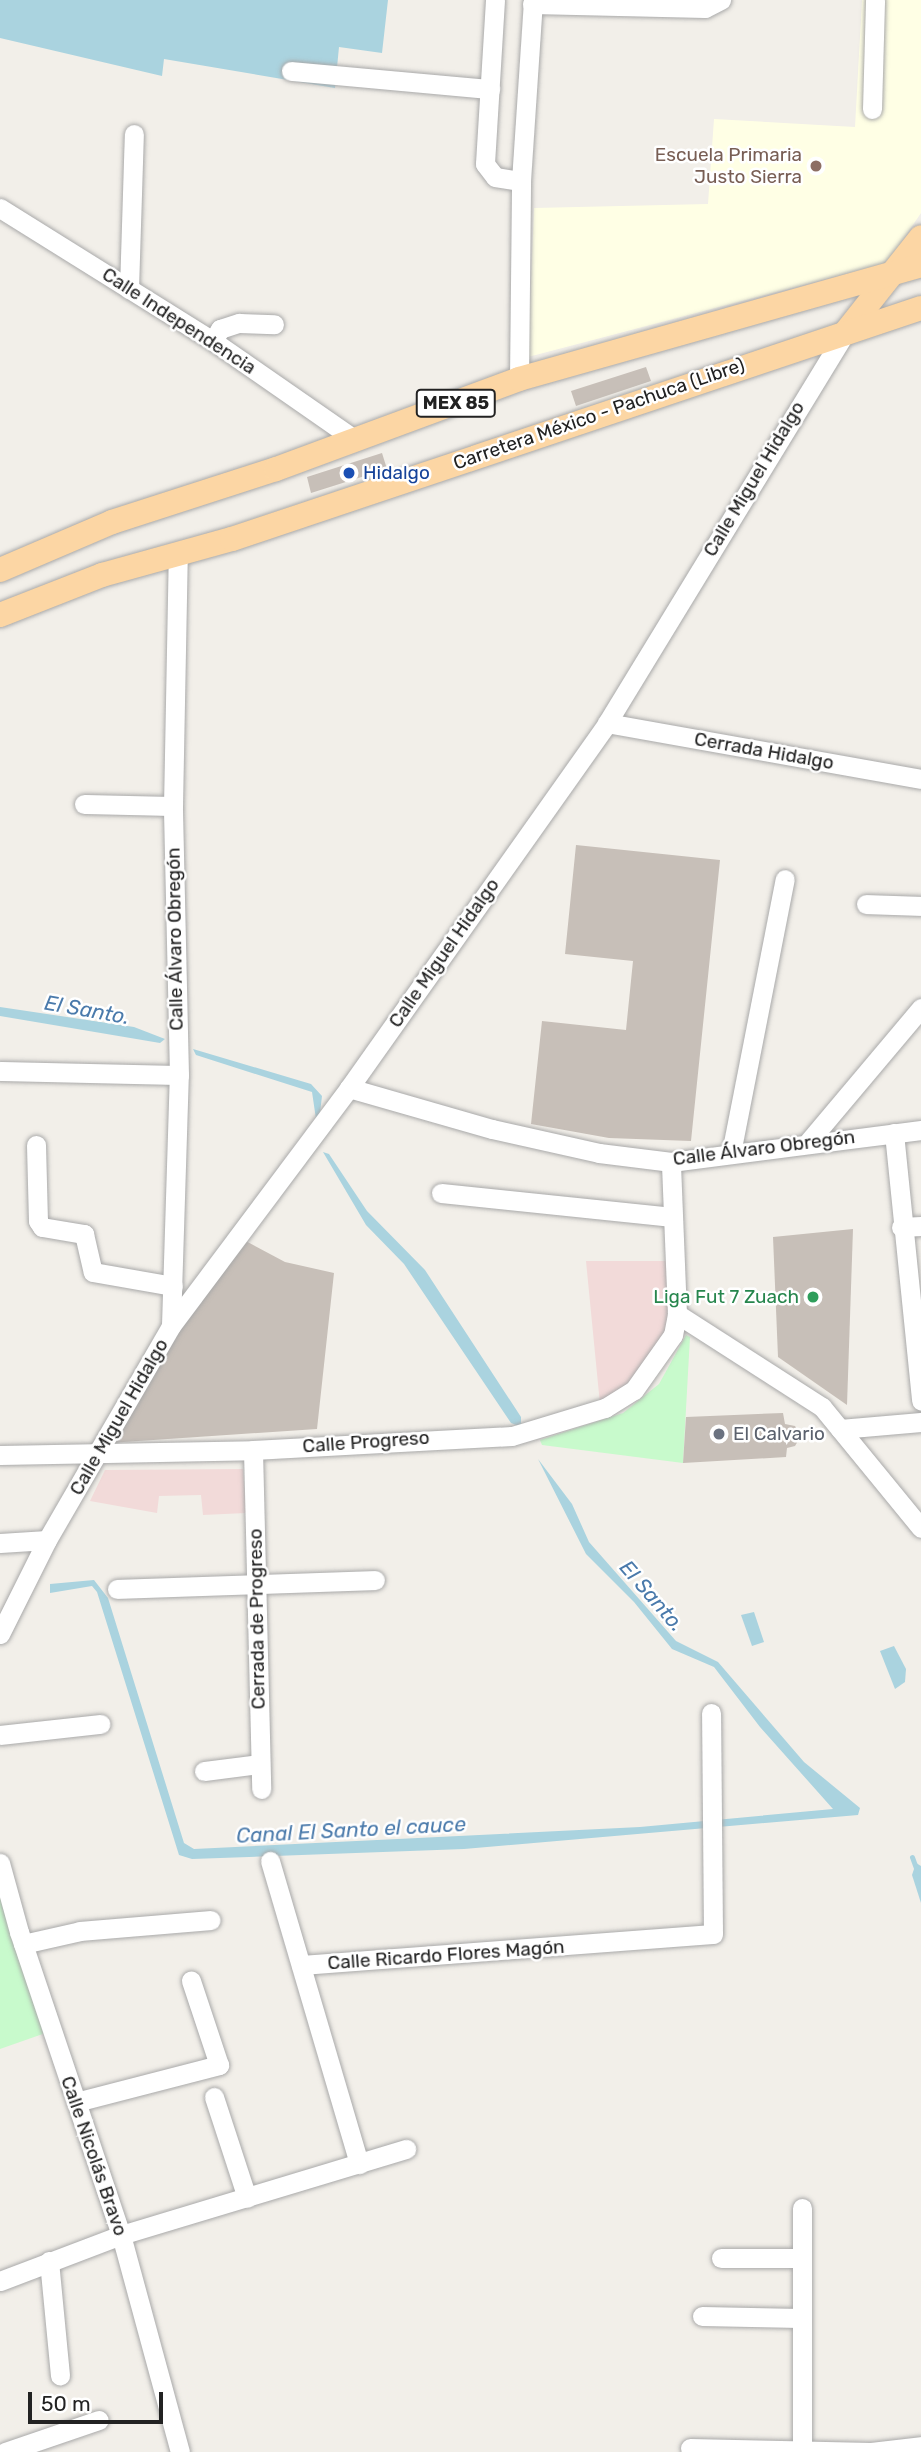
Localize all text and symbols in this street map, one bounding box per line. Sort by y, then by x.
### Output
place label: Escuela Primaria Justo Sierra [655,144,802,188]
marker: Escuela Primaria Justo Sierra [808,158,824,174]
street label: Calle Independencia [98,263,260,379]
street label: Carretera México - Pachuca (Libre) [450,353,748,475]
road number: MEX 85 [416,388,496,418]
street label: Calle Miguel Hidalgo [699,397,809,561]
place label: Hidalgo [363,462,430,484]
marker: Hidalgo [341,465,357,481]
street label: Cerrada Hidalgo [692,728,836,774]
street label: Calle Álvaro Obregón [162,847,188,1031]
street label: Calle Miguel Hidalgo [384,874,504,1032]
water label: El Santo. [42,990,132,1030]
street label: Calle Álvaro Obregón [671,1125,857,1171]
place label: Liga Fut 7 Zuach [653,1286,799,1308]
marker: Liga Fut 7 Zuach [805,1289,821,1305]
street label: Calle Miguel Hidalgo [65,1335,173,1499]
place label: El Calvario [733,1423,825,1445]
street label: Calle Progreso [302,1426,430,1458]
marker: El Calvario [711,1426,727,1442]
street label: Cerrada de Progreso [244,1528,270,1710]
water label: El Santo. [614,1555,690,1637]
water label: Canal El Santo el cauce [236,1811,466,1849]
street label: Calle Ricardo Flores Magón [327,1935,565,1975]
street label: Calle Nicolás Bravo [56,2073,132,2239]
scale bar [32,2378,166,2422]
text: 50 m [41,2391,91,2416]

